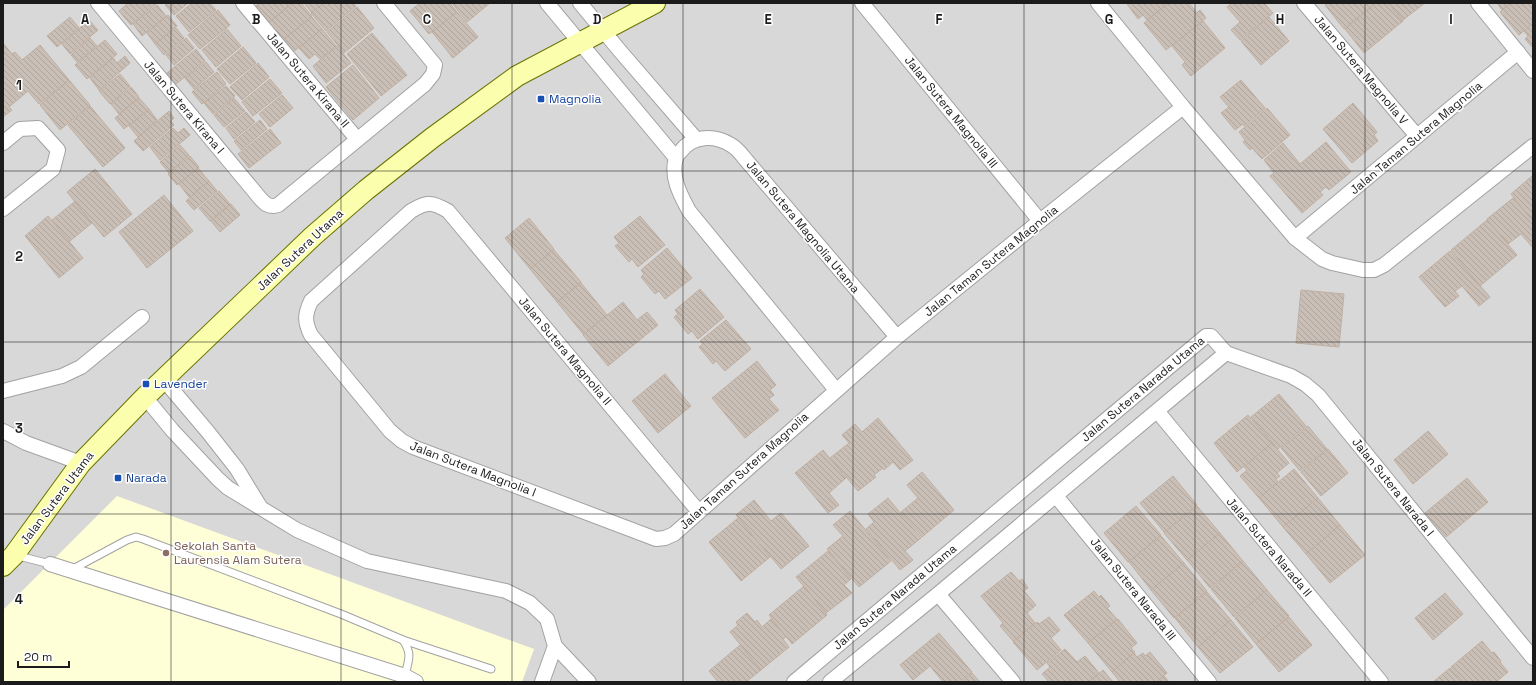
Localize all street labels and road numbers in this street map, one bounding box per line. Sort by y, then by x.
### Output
street label: Jalan Sutera Magnolia V [1310,12,1412,128]
street label: Jalan Sutera Kirana II [263,29,353,131]
street label: Jalan Sutera Magnolia III [901,53,1001,171]
street label: Jalan Sutera Kirana I [140,57,228,157]
street label: Jalan Taman Sutera Magnolia [1346,78,1486,198]
street label: Jalan Sutera Magnolia Utama [743,157,863,297]
street label: Jalan Taman Sutera Magnolia [921,202,1061,320]
street label: Jalan Sutera Utama [253,206,347,294]
street label: Jalan Sutera Magnolia II [515,293,615,409]
street label: Jalan Sutera Narada Utama [1078,332,1208,445]
street label: Jalan Taman Sutera Magnolia [676,409,812,533]
street label: Jalan Sutera Narada I [1348,435,1438,539]
street label: Jalan Sutera Magnolia I [408,438,538,500]
street label: Jalan Sutera Utama [17,448,97,548]
street label: Jalan Sutera Narada II [1223,494,1315,600]
street label: Jalan Sutera Narada III [1087,534,1179,644]
street label: Jalan Sutera Narada Utama [830,540,960,653]

